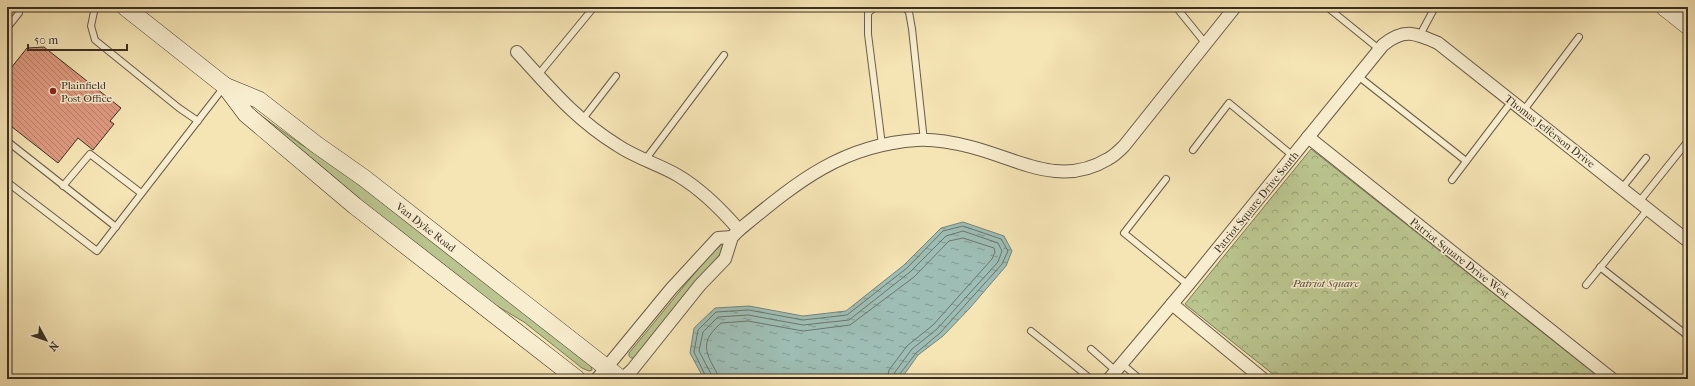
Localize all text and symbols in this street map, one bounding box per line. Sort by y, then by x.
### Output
scale bar [28,26,127,52]
text: 50 m [34,33,58,47]
place label: Plainfield Post Office [61,79,112,105]
marker: Plainfield Post Office [48,86,58,96]
street label: Thomas Jefferson Drive [1502,92,1598,171]
street label: Patriot Square Drive South [1211,148,1302,256]
street label: Van Dyke Road [392,199,459,255]
street label: Patriot Square Drive West [1407,215,1512,301]
park label: Patriot Square [1292,277,1360,290]
north arrow [26,320,66,360]
text: N [45,339,61,354]

